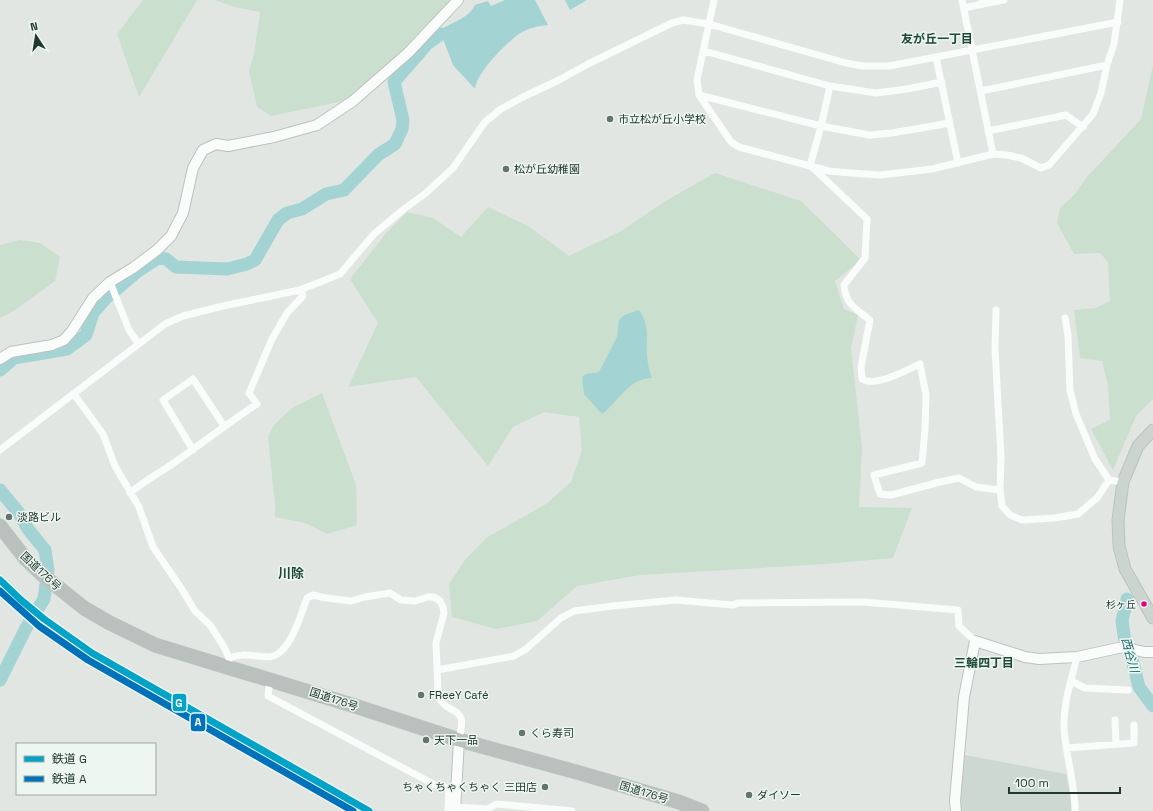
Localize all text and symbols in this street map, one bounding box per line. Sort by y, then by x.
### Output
north arrow [16,16,56,56]
text: N [29,19,39,34]
district label: 友が丘一丁目 [901,31,973,47]
place label: 市立松が丘小学校 [618,112,706,126]
marker: 市立松が丘小学校 [605,114,615,124]
place label: 松が丘幼稚園 [514,162,580,176]
marker: 松が丘幼稚園 [501,164,511,174]
place label: 淡路ビル [17,510,61,524]
marker: 淡路ビル [4,512,14,522]
street label: 国道176号 [18,549,64,593]
district label: 川除 [278,565,304,582]
place label: 杉ヶ丘 [1106,598,1136,611]
marker: 杉ヶ丘 [1139,599,1149,609]
water label: 西谷川 [1118,636,1143,676]
district label: 三輪四丁目 [954,655,1014,671]
street label: 国道176号 [308,685,360,713]
place label: FReeY Café [429,688,488,702]
marker: FReeY Café [416,690,426,700]
line badge: G [172,693,187,712]
text: G [175,696,183,710]
line badge: A [190,713,206,732]
text: A [195,715,202,729]
place label: くら寿司 [530,726,574,740]
marker: くら寿司 [517,728,527,738]
place label: 天下一品 [434,733,478,747]
marker: 天下一品 [421,735,431,745]
legend [16,743,156,795]
text: 鉄道 G [52,751,87,767]
scale bar [1009,769,1120,795]
text: 鉄道 A [52,771,87,787]
text: 100 m [1015,775,1049,791]
street label: 国道176号 [618,778,670,806]
place label: ちゃくちゃくちゃく 三田店 [402,780,537,794]
marker: ちゃくちゃくちゃく 三田店 [540,782,550,792]
place label: ダイソー [757,788,801,802]
marker: ダイソー [744,790,754,800]

